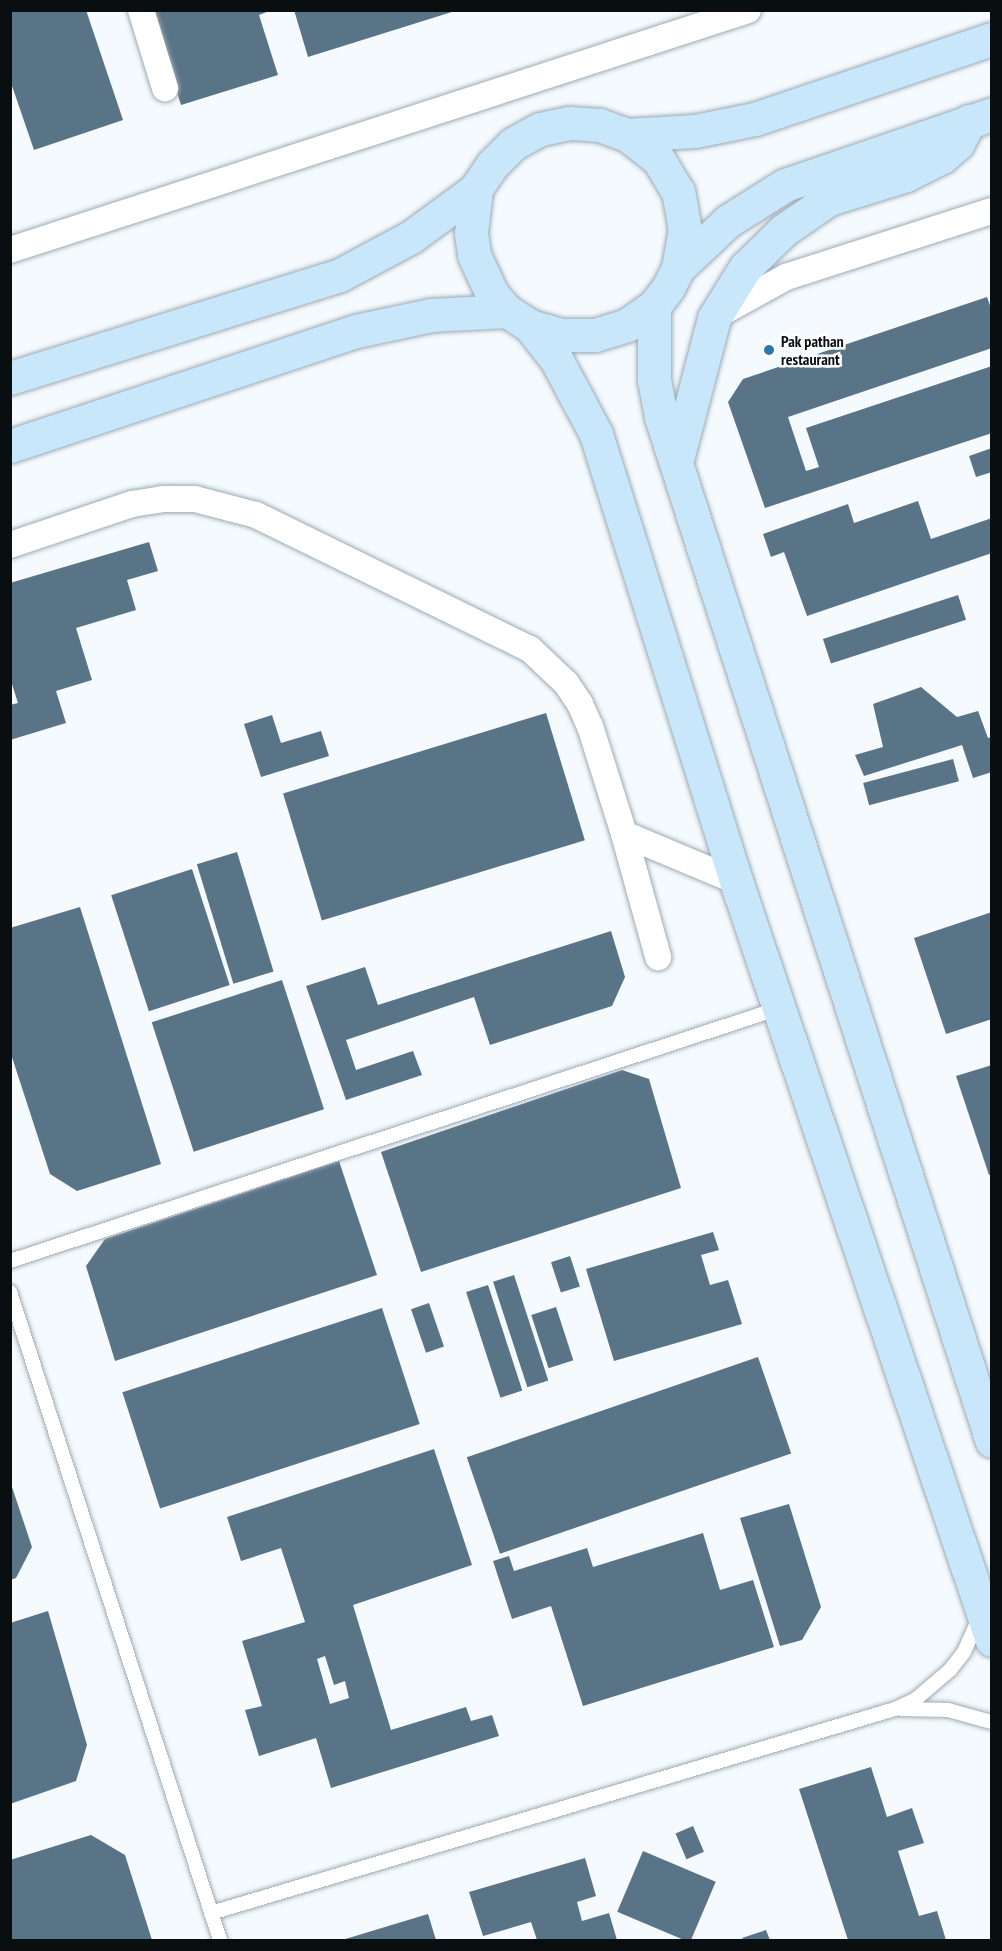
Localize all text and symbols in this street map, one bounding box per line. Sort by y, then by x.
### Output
place label: Pak pathan restaurant [781,331,844,369]
marker: Pak pathan restaurant [762,343,776,357]

